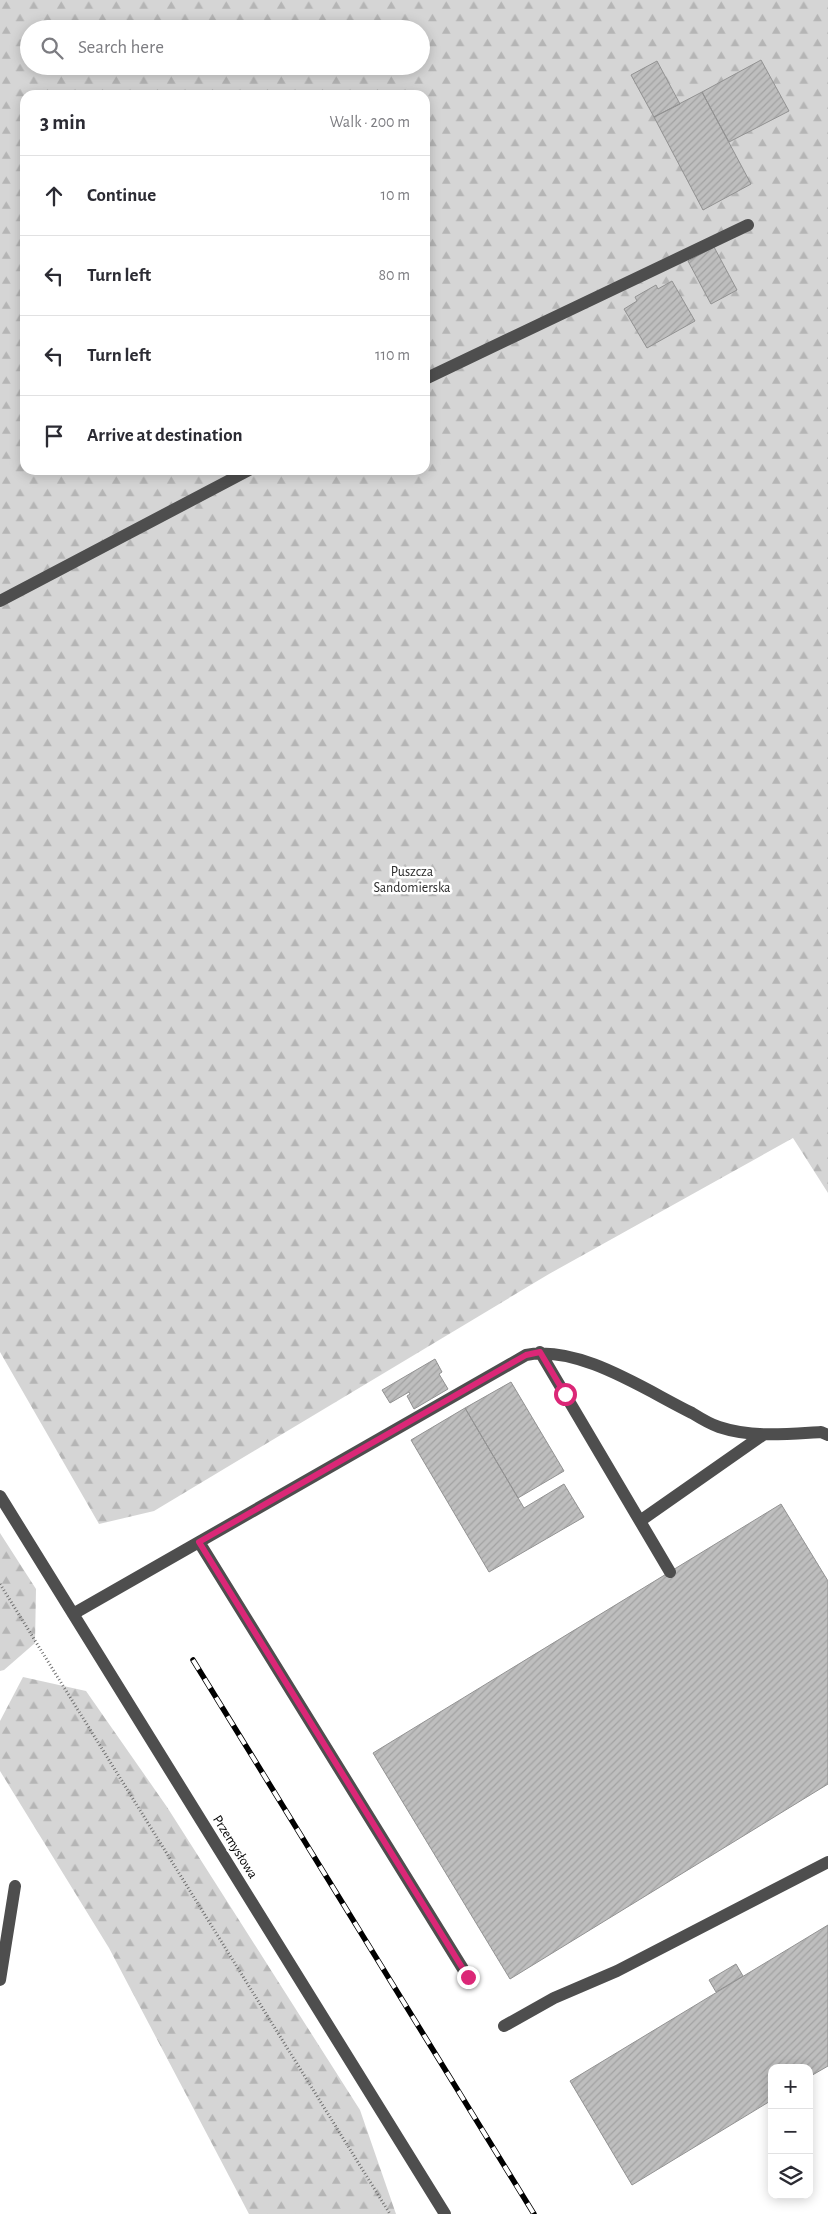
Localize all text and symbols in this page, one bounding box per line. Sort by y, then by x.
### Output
search box [20,20,430,75]
icon: search [38,34,66,62]
text: Search here [78,38,164,57]
text: 3 min [40,112,86,133]
text: Walk · 200 m [329,114,410,130]
icon: ahead [40,182,68,210]
text: Continue [87,186,156,205]
text: 10 m [381,187,410,203]
icon: left [40,262,68,290]
text: Turn left [87,266,151,285]
text: 80 m [379,267,410,283]
icon: left [40,342,68,370]
text: Turn left [87,346,151,365]
text: 110 m [375,347,410,363]
icon: arrive [40,422,68,450]
text: Arrive at destination [87,426,243,445]
park label: Puszcza Sandomierska [373,865,451,895]
route start [554,1383,577,1406]
street label: Przemysłowa [210,1813,260,1882]
route end [457,1966,480,1989]
map controls [768,2064,813,2199]
button: + [768,2064,813,2109]
button: − [768,2109,813,2154]
button: layers [768,2154,813,2199]

